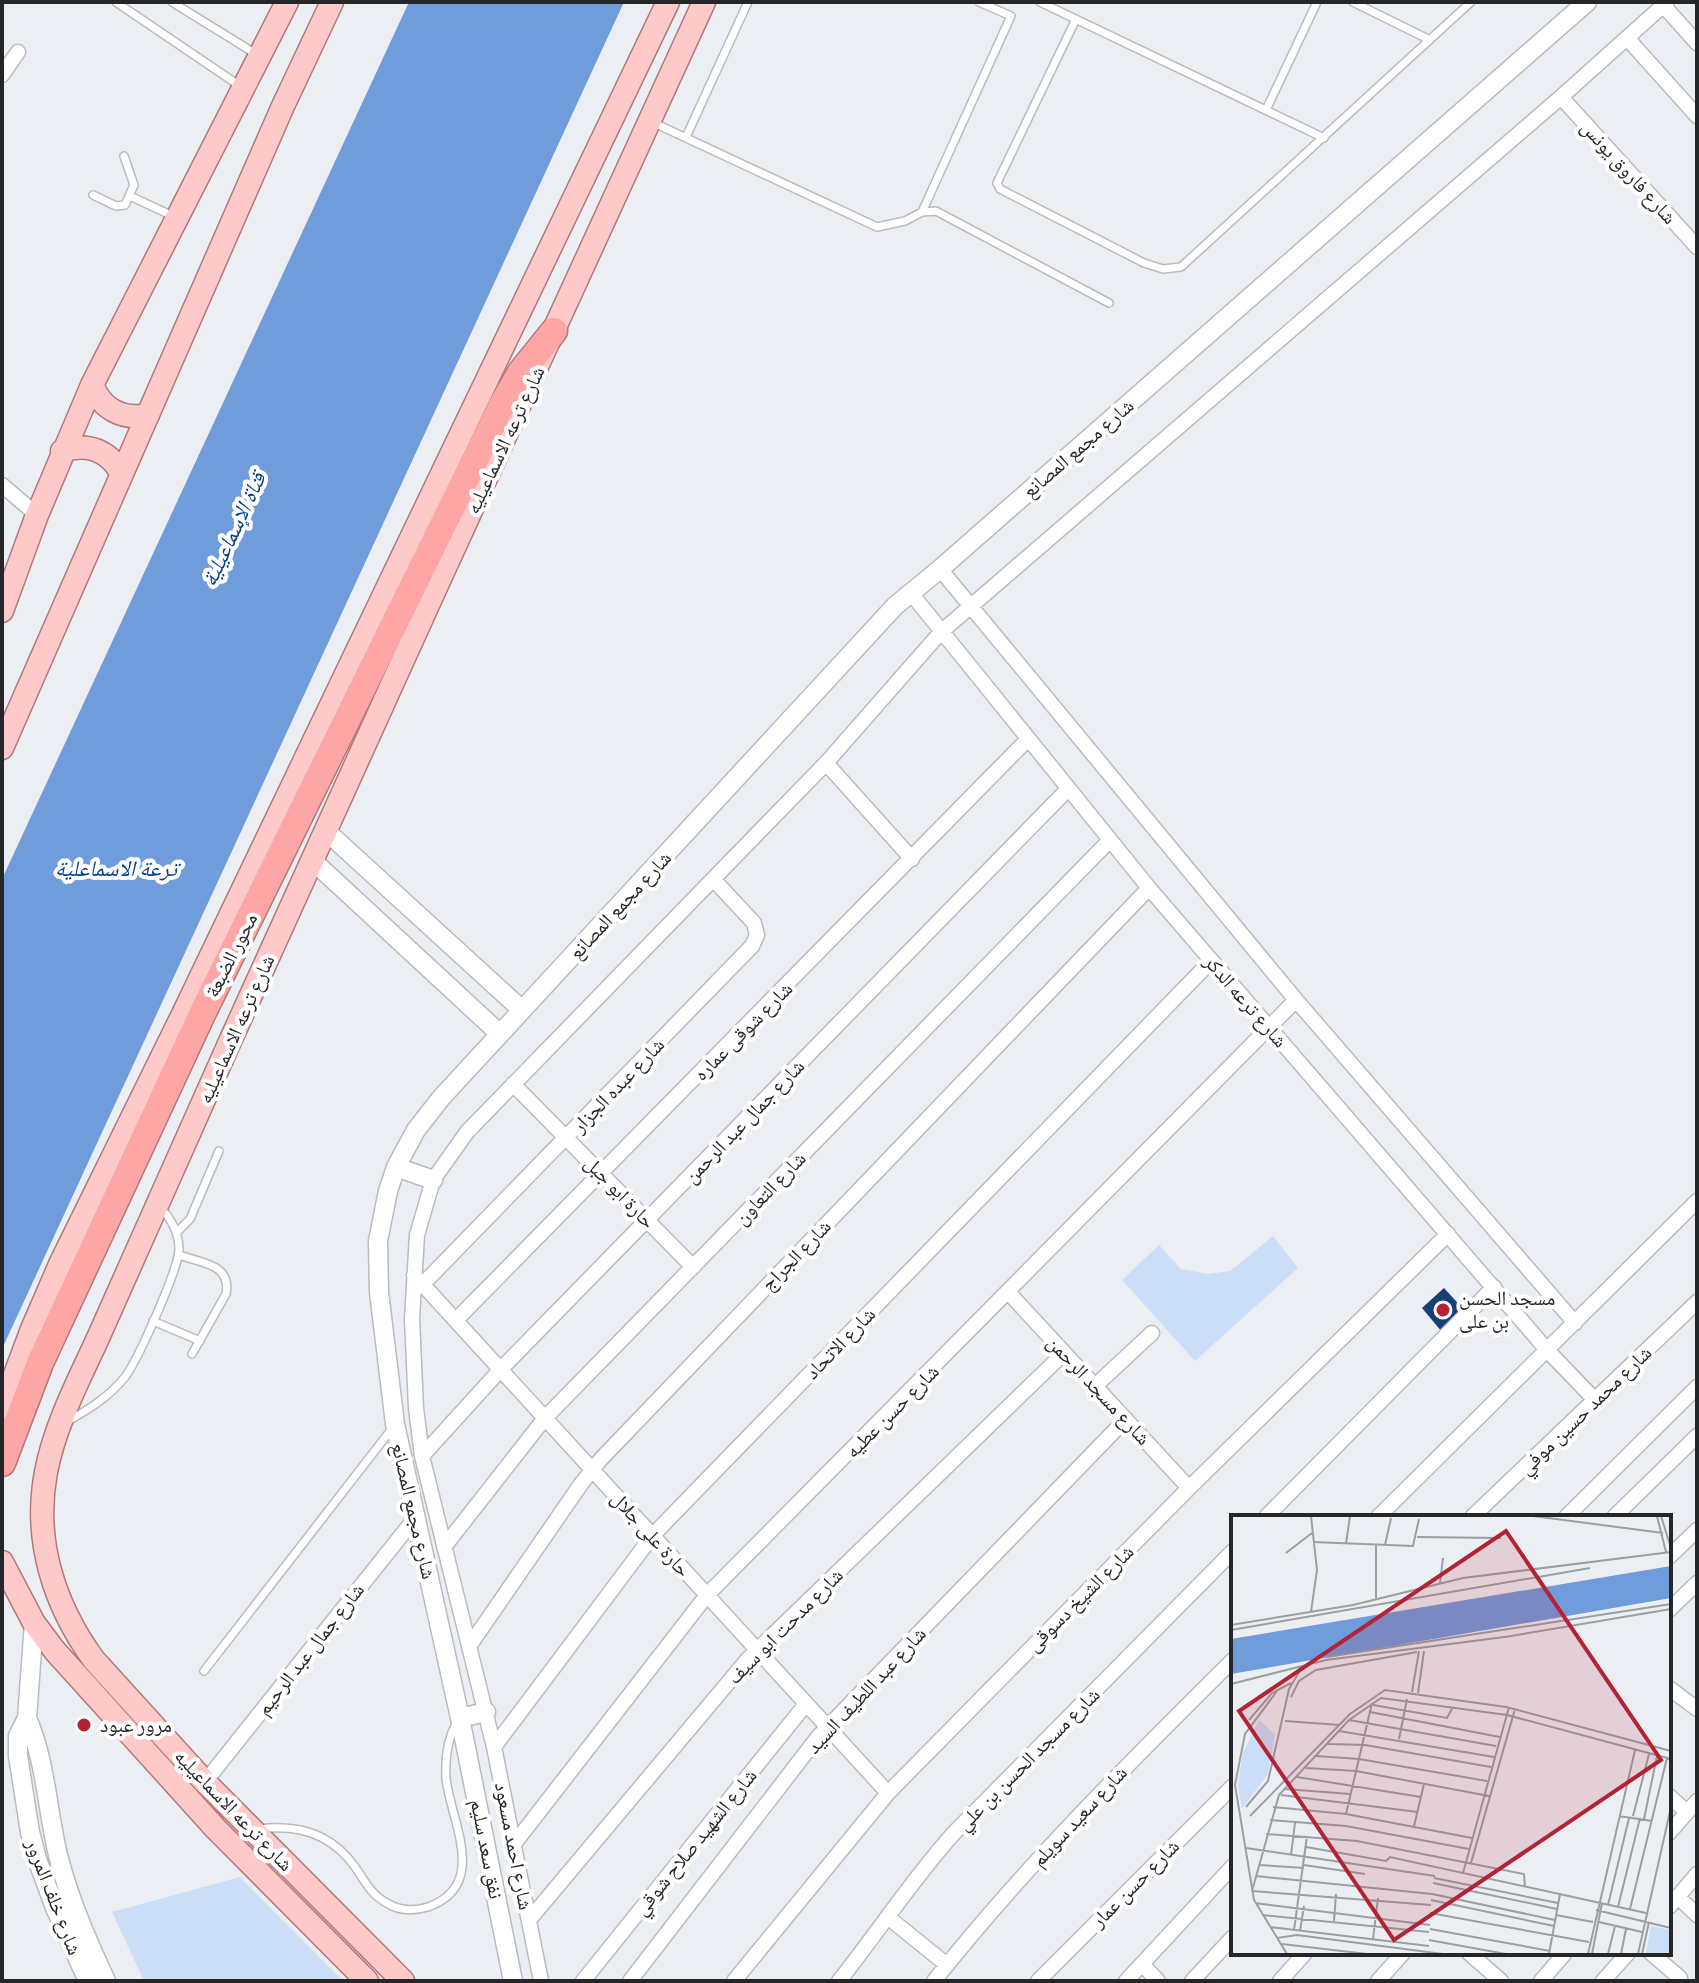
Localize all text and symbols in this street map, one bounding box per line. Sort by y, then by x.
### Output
street label: شارع فاروق يونس [1575,114,1683,230]
street label: شارع ترعه الاسماعيليه [458,362,551,518]
street label: شارع مجمع المصانع [1016,392,1139,503]
water label: قناة الإسماعيلية [193,465,274,591]
street label: شارع مجمع المصانع [562,845,677,965]
water label: ترعة الاسماعلية [55,853,182,883]
street label: محور الضبعة [198,908,263,1002]
street label: شارع ترعه الدكر [1198,948,1294,1053]
street label: شارع ترعه الاسماعيليه [191,950,280,1107]
street label: شارع شوقى عماره [687,975,798,1086]
street label: شارع عبده الجزار [565,1031,670,1139]
street label: شارع جمال عبد الرحمن [677,1053,810,1189]
street label: شارع التعاون [728,1145,812,1230]
street label: حارة ابو جبل [579,1149,662,1234]
street label: شارع الجراج [755,1213,837,1296]
place label: مسجد الحسن بن على [1459,1284,1555,1334]
street label: شارع الاتحاد [798,1301,881,1385]
marker: مسجد الحسن بن على [1434,1301,1452,1319]
street label: شارع مسجد الرحمن [1041,1329,1157,1450]
street label: شارع محمد حسين موفي [1512,1339,1659,1483]
street label: شارع حسن عطيه [839,1358,945,1464]
street label: شارع مجمع المصانع [386,1440,443,1582]
street label: حارة على جلال [605,1485,697,1583]
inset map [1231,1515,1671,1955]
street label: شارع الشيخ دسوقى [1020,1538,1139,1657]
street label: شارع مدحت ابو سيف [721,1562,849,1690]
street label: شارع جمال عبد الرحيم [249,1577,371,1721]
street label: شارع عبد اللطيف السيد [800,1620,932,1759]
street label: شارع مسجد الحسن بن علي [950,1681,1107,1838]
place label: مرور عبود [100,1711,172,1738]
marker: مرور عبود [75,1716,93,1734]
street label: شارع ترعه الاسماعيليه [169,1743,300,1877]
street label: شارع سعيد سويلم [1025,1759,1133,1873]
street label: شارع الشهيد صلاح شوقي [627,1763,765,1923]
street label: شارع احمد مسعود [489,1780,540,1912]
street label: نفق سعد سليم [464,1797,510,1901]
street label: شارع حسن عمار [1084,1832,1185,1934]
street label: شارع خلف المرور [20,1834,89,1959]

